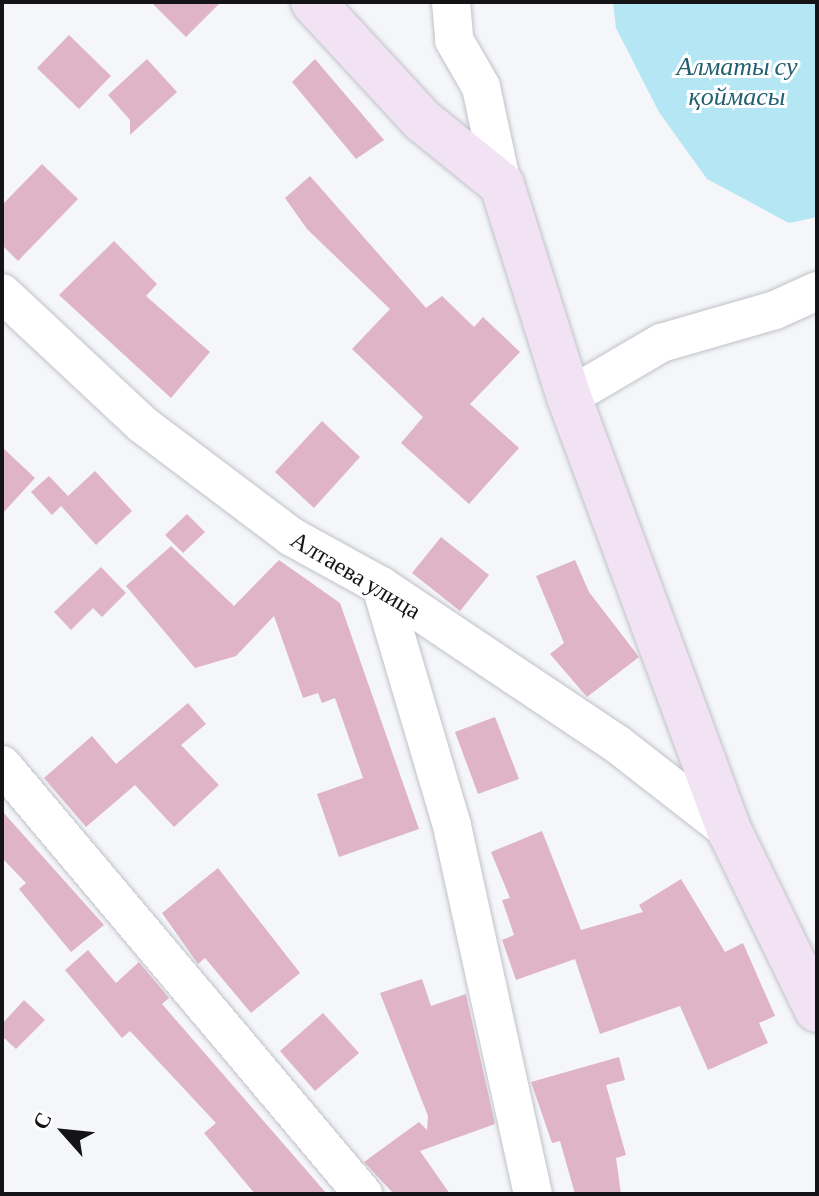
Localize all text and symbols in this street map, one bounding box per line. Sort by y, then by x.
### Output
water label: Алматы су қоймасы [677,51,797,112]
street label: Алтаева улица [286,525,426,625]
north arrow [24,1092,104,1172]
text: С [27,1108,57,1134]

